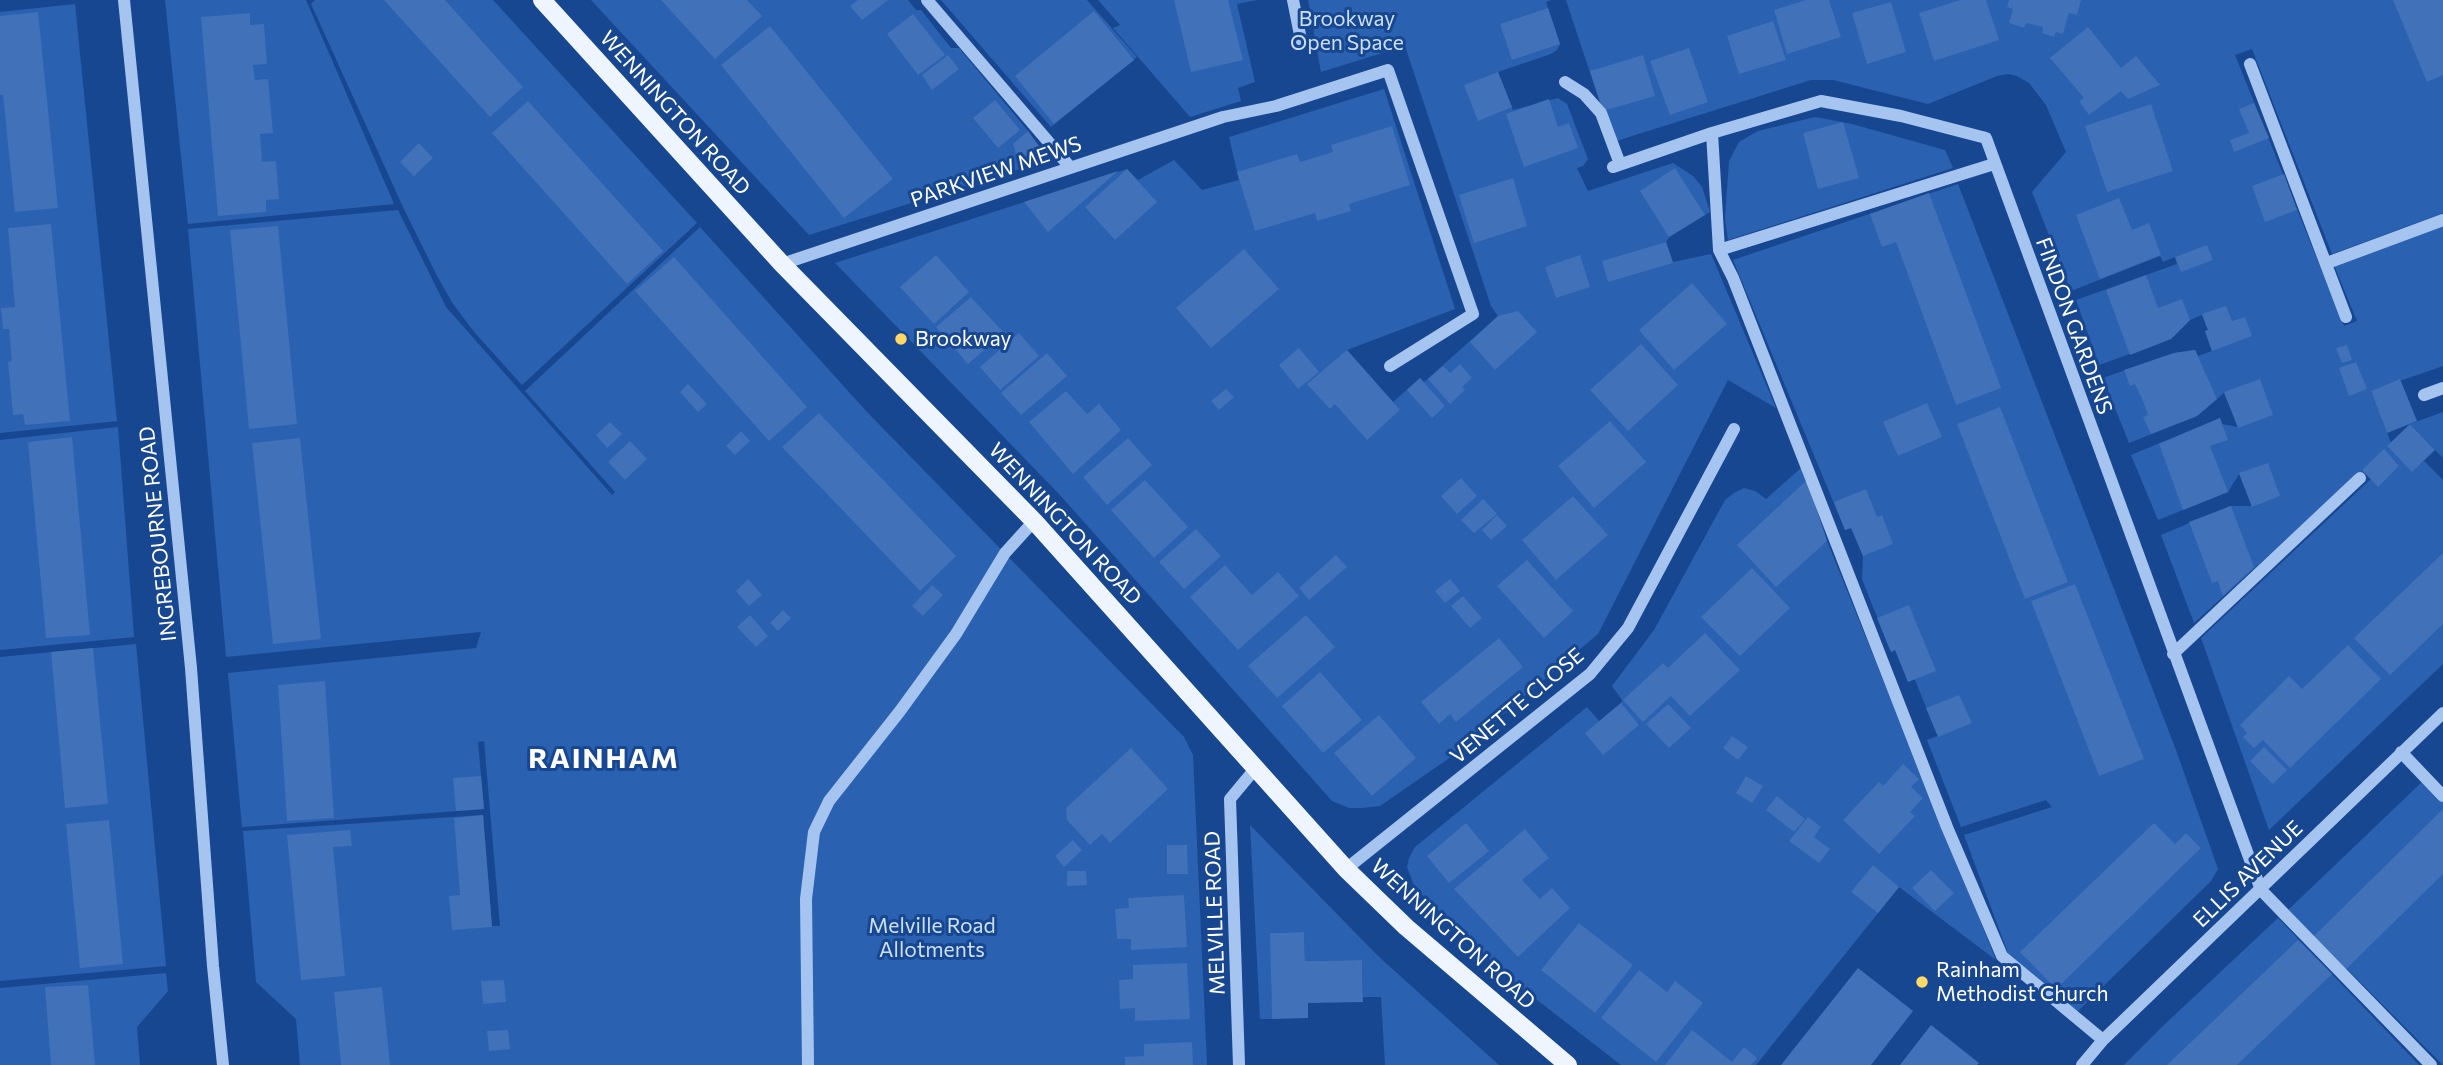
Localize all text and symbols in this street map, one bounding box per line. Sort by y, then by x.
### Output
park label: Brookway Open Space [1290,6,1404,56]
street label: WENNINGTON ROAD [595,26,755,200]
street label: PARKVIEW MEWS [907,131,1085,213]
street label: FINDON GARDENS [2030,234,2118,418]
place label: Brookway [915,326,1011,352]
marker: Brookway [893,331,909,347]
street label: INGREBOURNE ROAD [134,425,182,643]
street label: WENNINGTON ROAD [983,438,1147,610]
street label: VENETTE CLOSE [1445,643,1589,769]
district label: RAINHAM [529,742,679,776]
street label: ELLIS AVENUE [2188,816,2308,932]
street label: MELVILLE ROAD [1200,831,1230,995]
street label: WENNINGTON ROAD [1366,854,1540,1014]
park label: Melville Road Allotments [868,913,996,963]
place label: Rainham Methodist Church [1936,957,2108,1007]
marker: Rainham Methodist Church [1914,974,1930,990]

